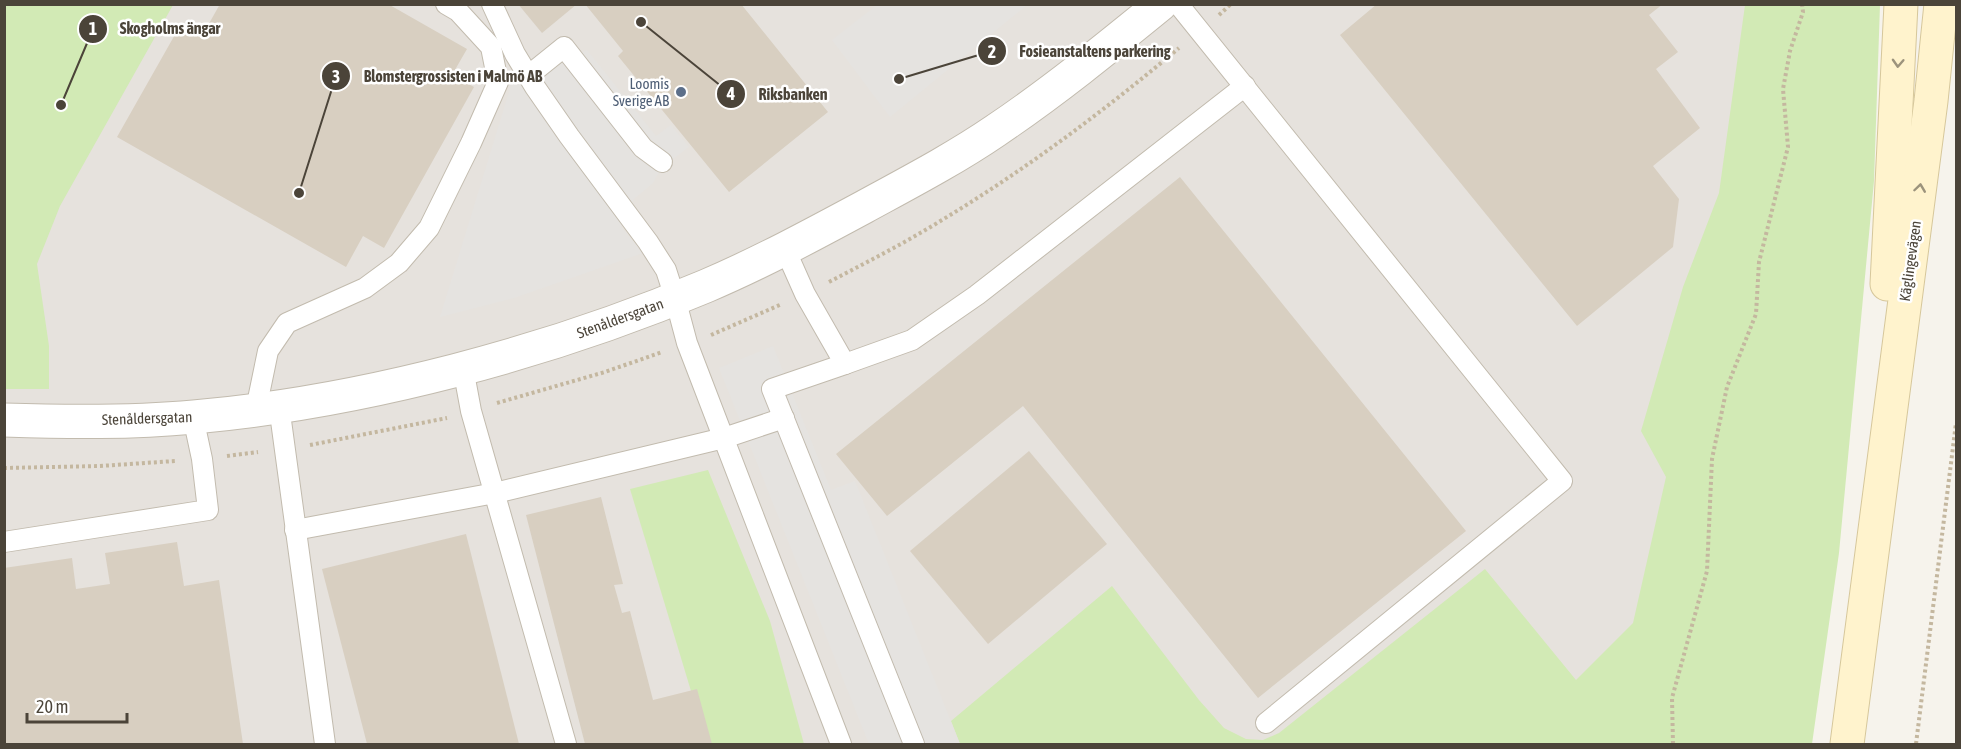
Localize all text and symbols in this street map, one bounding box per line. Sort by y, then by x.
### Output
callout: Skogholms ängar [78,12,232,46]
text: 1 [89,18,97,39]
text: Skogholms ängar [120,19,221,37]
callout: Fosieanstaltens parkering [977,34,1183,68]
text: 2 [988,41,996,62]
text: Fosieanstaltens parkering [1019,42,1171,60]
one-way arrow [1892,58,1905,67]
callout: Blomstergrossisten i Malmö AB [321,59,554,93]
text: 3 [332,66,340,87]
text: Blomstergrossisten i Malmö AB [364,67,543,85]
place label: Loomis Sverige AB [613,75,669,109]
callout: Riksbanken [716,77,839,111]
text: 4 [726,83,735,104]
marker: Loomis Sverige AB [674,85,688,99]
text: Riksbanken [759,85,828,103]
one-way arrow [1913,183,1925,192]
street label: Käglingevägen [1896,220,1924,302]
street label: Stenåldersgatan [574,295,666,341]
street label: Stenåldersgatan [101,408,193,428]
scale bar [27,686,128,724]
text: 20 m [36,696,68,717]

